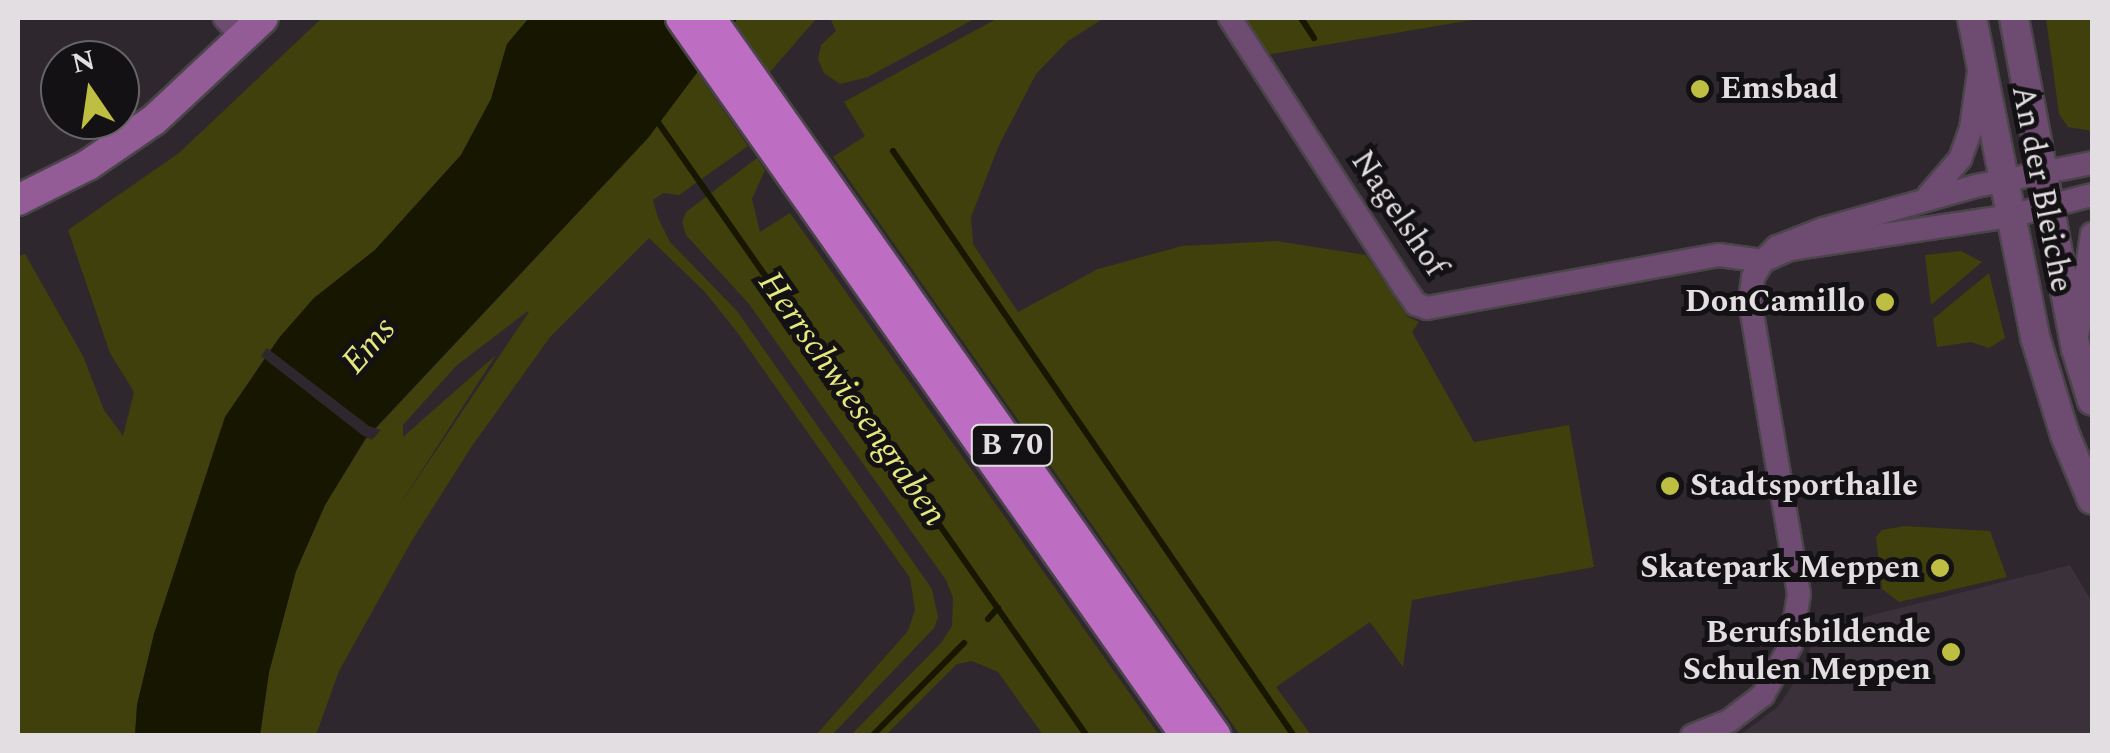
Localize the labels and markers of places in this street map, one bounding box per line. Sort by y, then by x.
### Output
place label: Emsbad [1720,70,1838,108]
marker: Emsbad [1689,78,1711,100]
place label: DonCamillo [1685,283,1865,321]
marker: DonCamillo [1874,291,1896,313]
place label: Stadtsporthalle [1690,467,1918,505]
marker: Stadtsporthalle [1659,475,1681,497]
place label: Skatepark Meppen [1640,549,1920,587]
marker: Skatepark Meppen [1929,557,1951,579]
place label: Berufsbildende Schulen Meppen [1683,615,1931,690]
marker: Berufsbildende Schulen Meppen [1940,641,1962,663]

